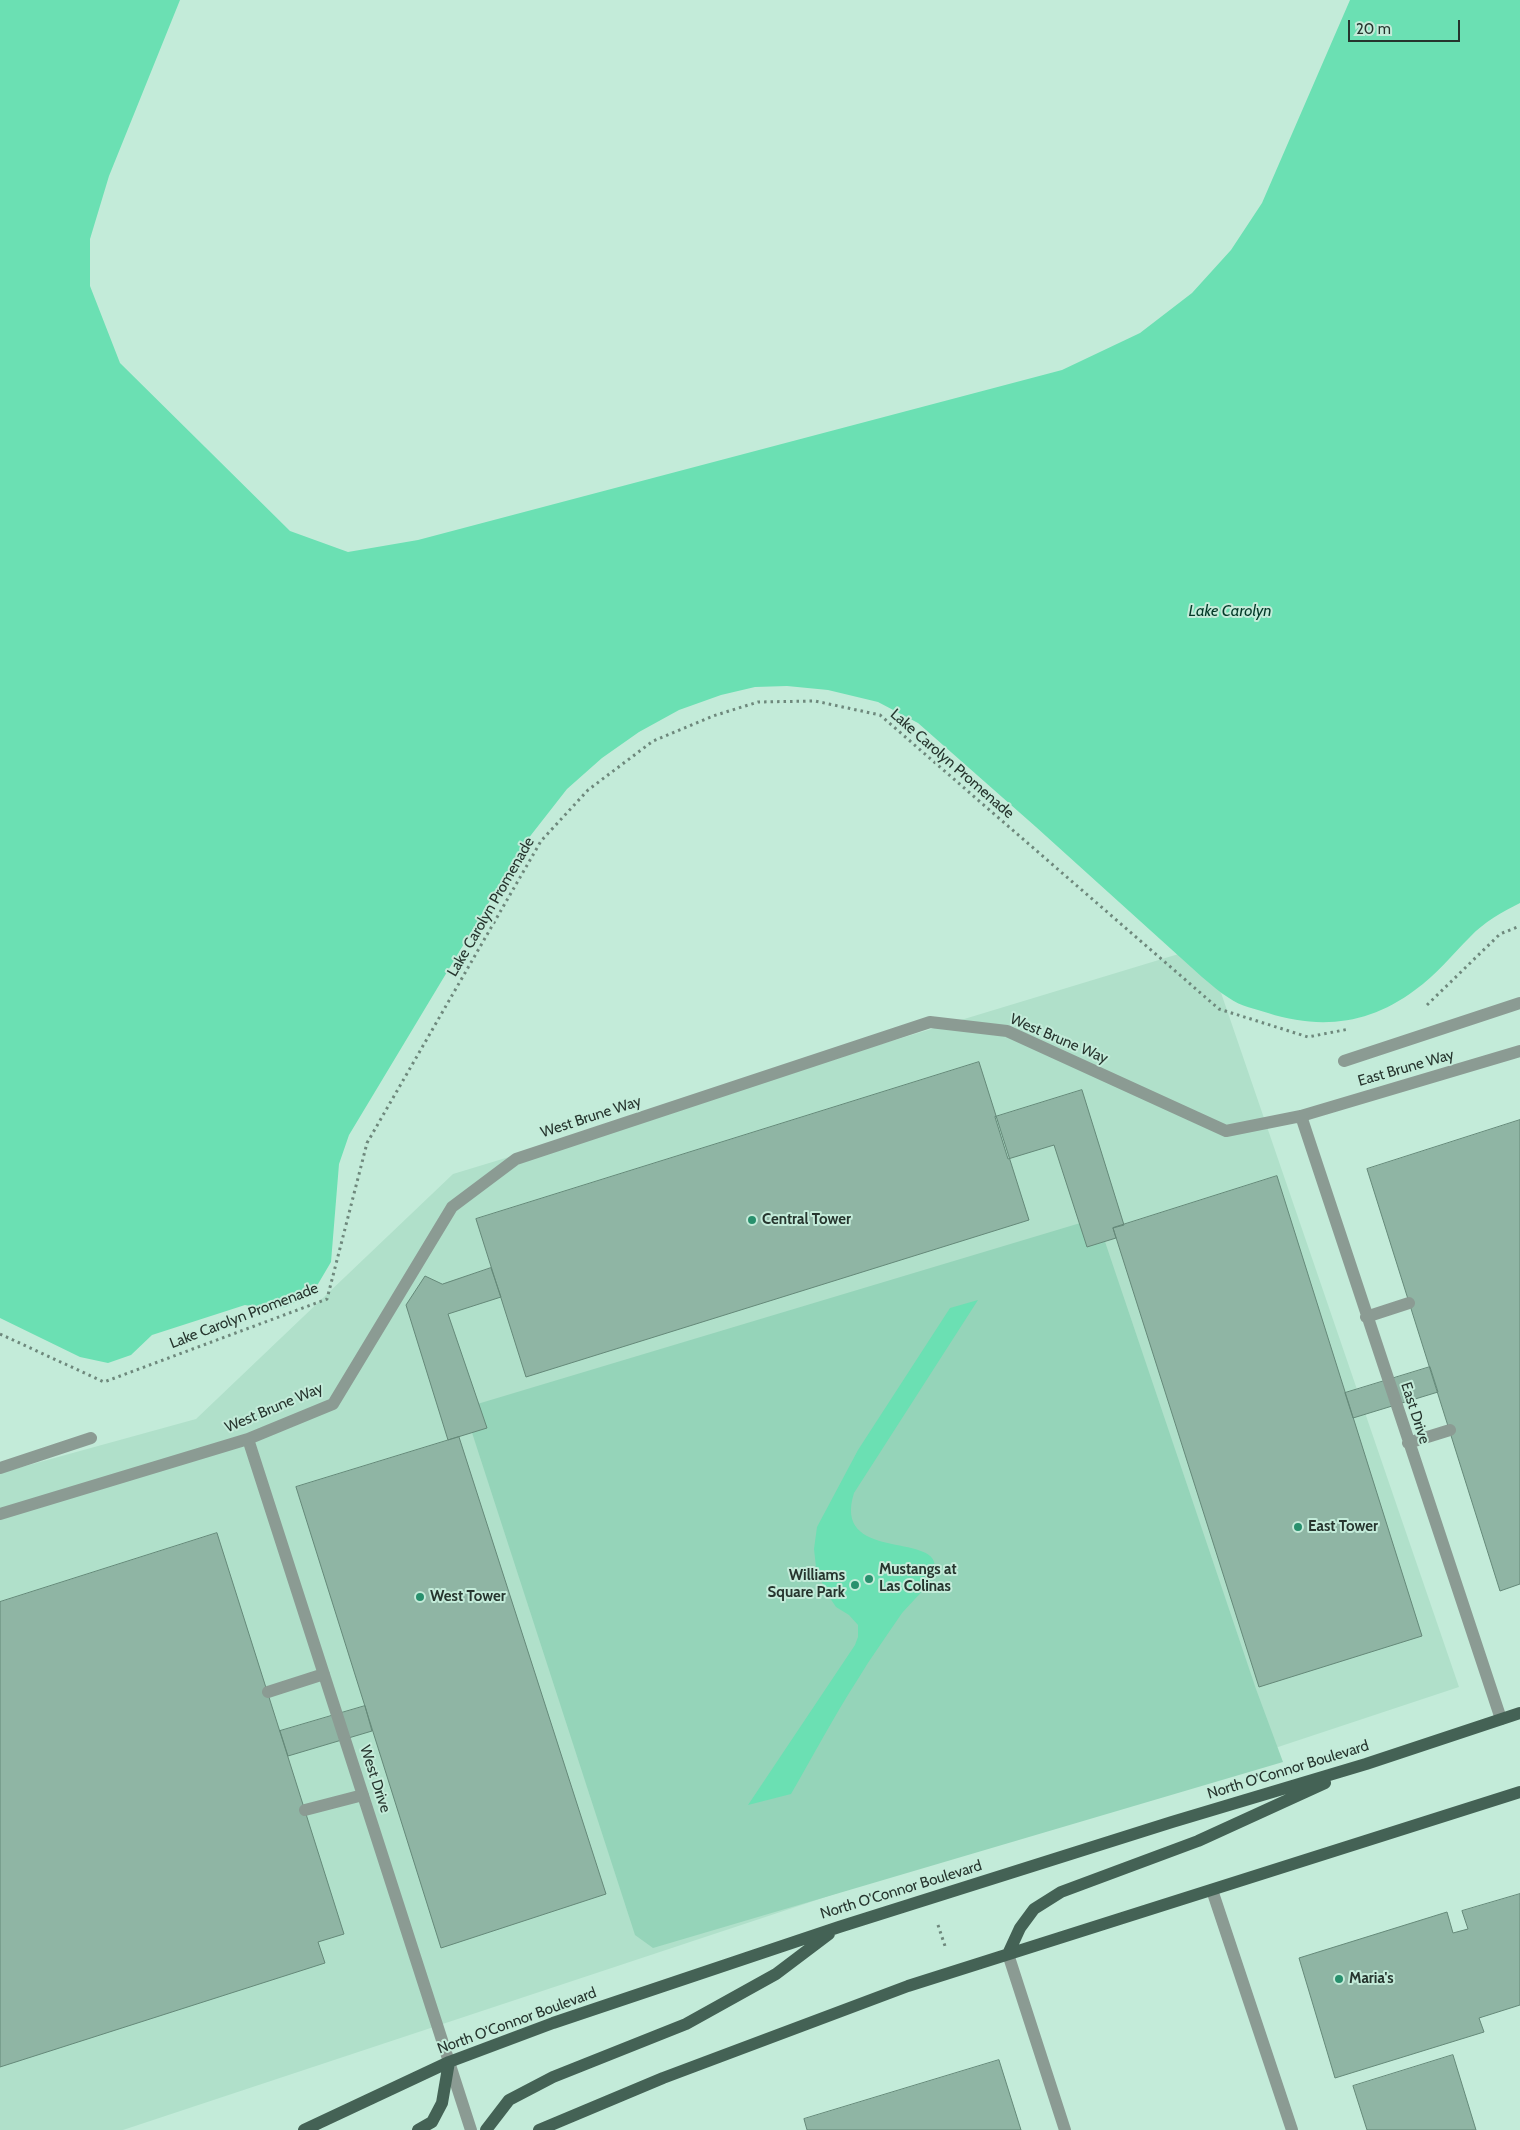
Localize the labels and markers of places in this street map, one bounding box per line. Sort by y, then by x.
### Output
place label: Central Tower [762,1211,851,1229]
marker: Central Tower [746,1214,758,1226]
place label: East Tower [1308,1518,1378,1536]
marker: East Tower [1292,1521,1304,1533]
place label: Mustangs at Las Colinas [879,1561,957,1596]
place label: Williams Square Park [768,1567,845,1602]
marker: Mustangs at Las Colinas [863,1573,875,1585]
marker: Williams Square Park [849,1579,861,1591]
place label: West Tower [430,1588,506,1606]
marker: West Tower [414,1591,426,1603]
place label: Maria's [1349,1970,1394,1988]
marker: Maria's [1333,1973,1345,1985]

